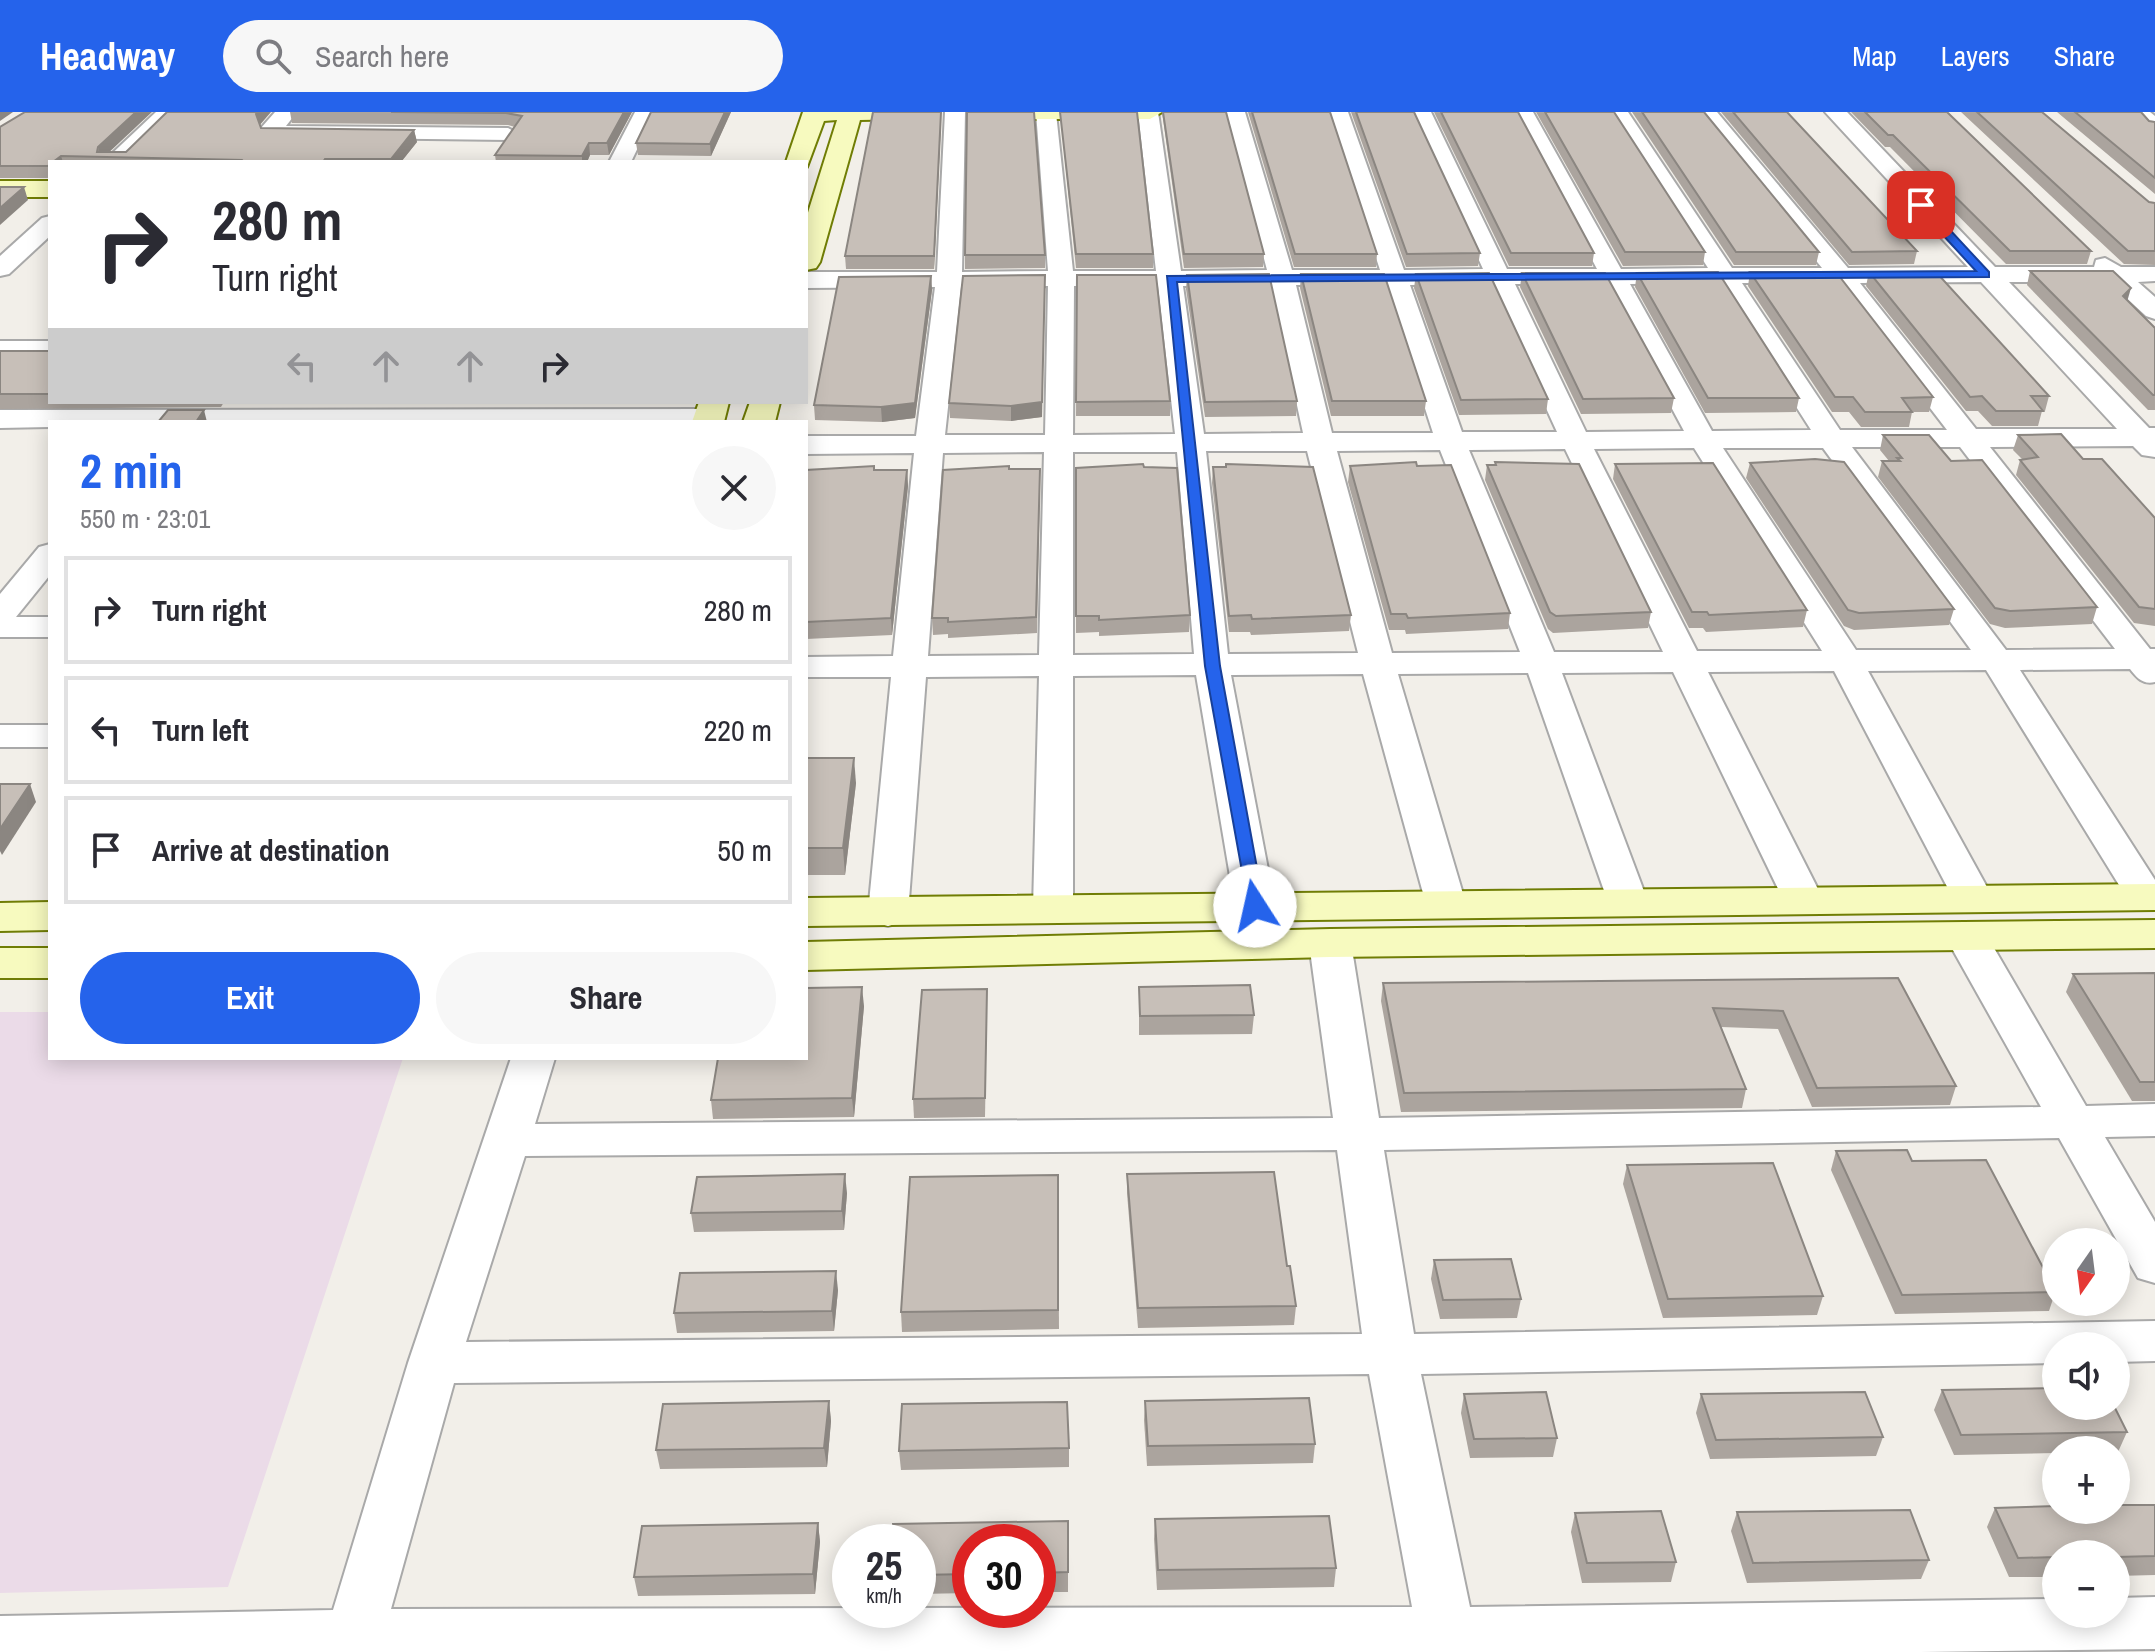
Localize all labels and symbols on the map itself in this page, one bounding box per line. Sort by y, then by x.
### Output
pin [1887,171,1955,239]
position arrow [1213,864,1297,948]
north arrow [2042,1228,2130,1316]
speed limit sign: 30 [952,1524,1056,1628]

